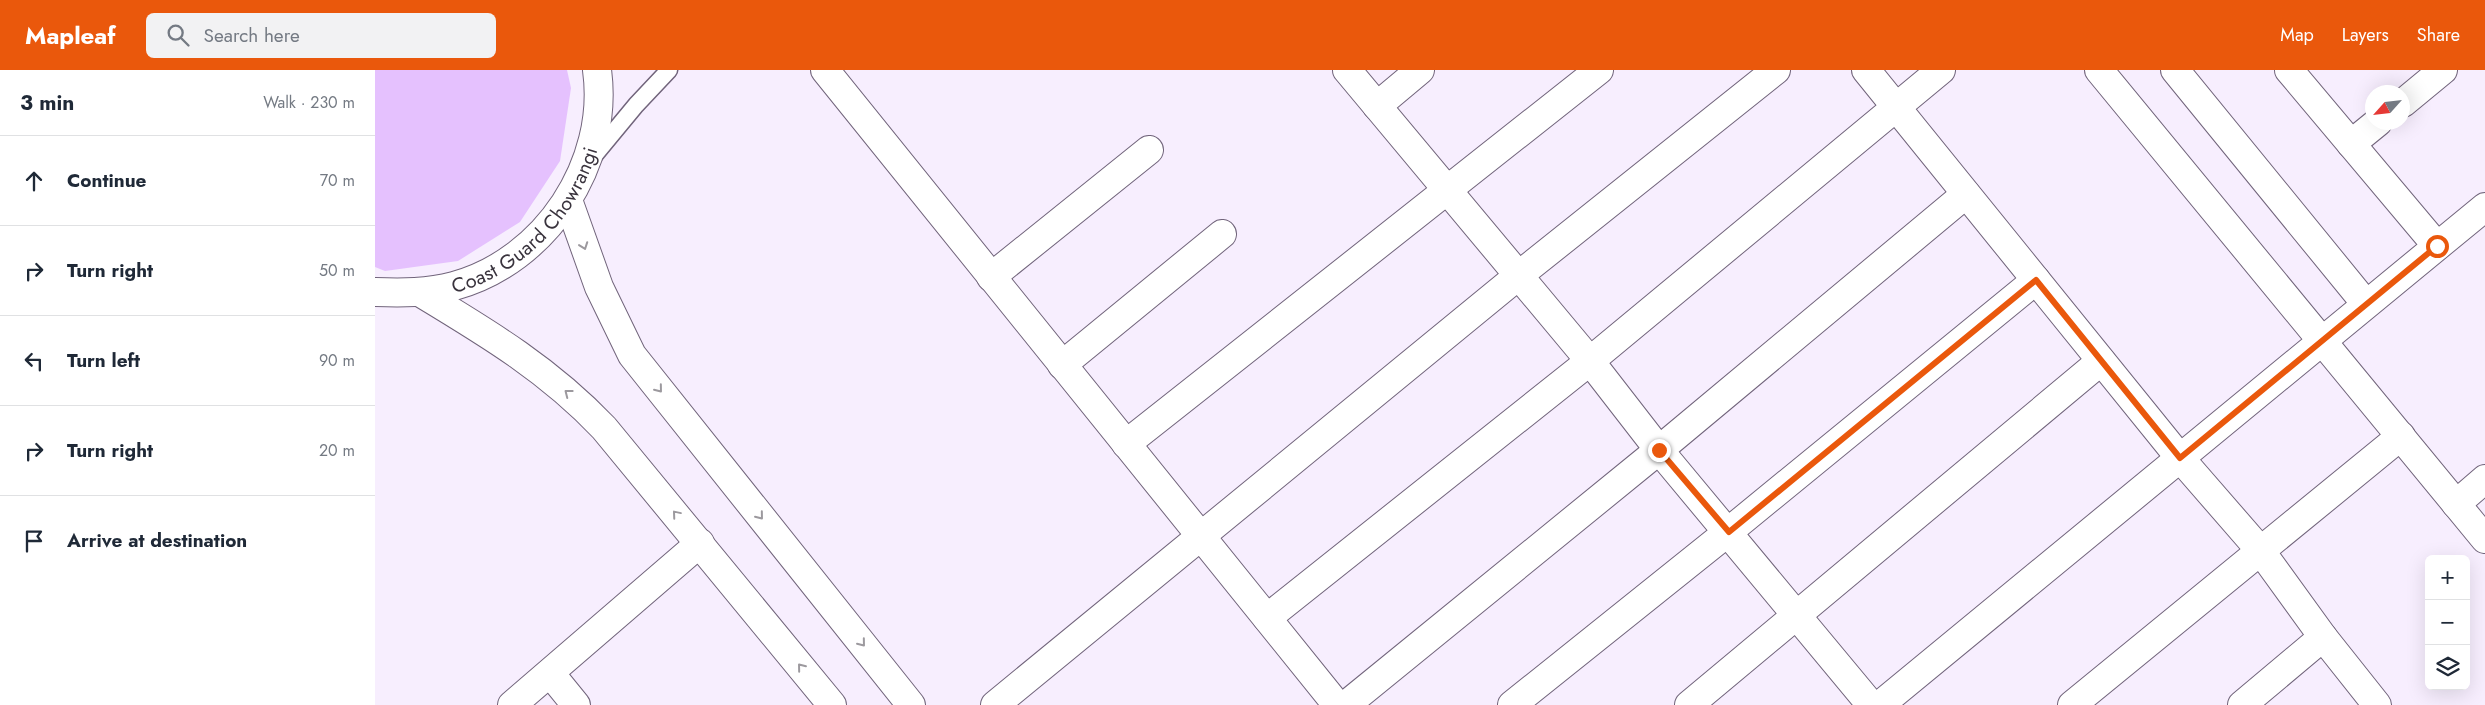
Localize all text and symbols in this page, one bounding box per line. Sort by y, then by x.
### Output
search box [146,13,496,58]
text: Mapleaf [25,18,116,53]
icon: search [164,21,192,49]
text: Search here [204,22,300,49]
text: Map [2280,22,2314,48]
text: Layers [2342,22,2389,48]
text: Share [2417,22,2460,48]
north arrow [2365,85,2410,130]
text: 3 min [20,88,74,118]
text: Walk · 230 m [263,91,355,114]
street label: Coast Guard Chowrangi [448,144,605,301]
icon: ahead [20,167,48,195]
text: Continue [67,167,146,194]
text: 70 m [320,169,355,192]
route start [2426,235,2449,258]
one-way arrow [579,242,589,250]
icon: right [20,257,48,285]
text: Turn right [67,257,153,284]
text: 50 m [319,259,355,282]
icon: left [20,347,48,375]
text: Turn left [67,347,140,374]
text: 90 m [319,349,355,372]
one-way arrow [654,383,662,392]
one-way arrow [564,390,574,399]
icon: right [20,437,48,465]
text: Turn right [67,437,153,464]
text: 20 m [319,439,355,462]
route end [1648,439,1671,462]
one-way arrow [755,510,763,519]
one-way arrow [673,511,681,520]
icon: arrive [20,527,48,555]
text: Arrive at destination [67,527,247,554]
map controls [2425,555,2470,690]
button: + [2425,555,2470,600]
button: − [2425,600,2470,645]
one-way arrow [856,638,865,647]
button: layers [2425,645,2470,690]
one-way arrow [798,664,806,673]

